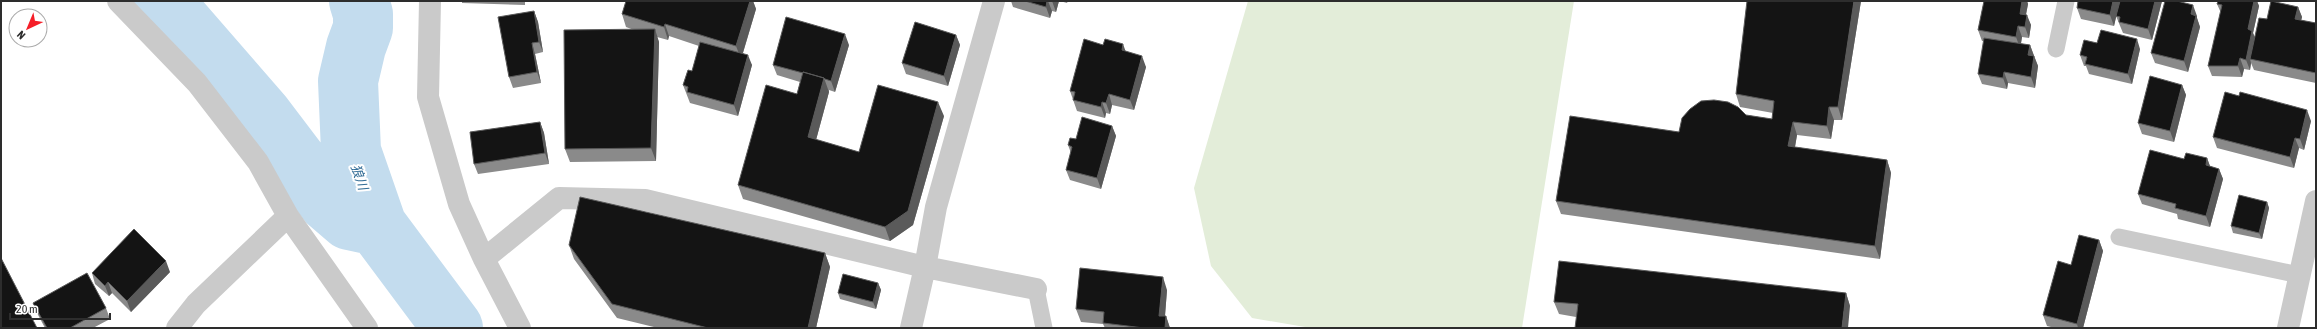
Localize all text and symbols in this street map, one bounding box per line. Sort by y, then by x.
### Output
north arrow [8,8,48,48]
text: N [15,29,28,42]
water label: 狼川 [348,162,371,194]
scale bar [10,295,110,321]
text: 20 m [16,302,38,316]

